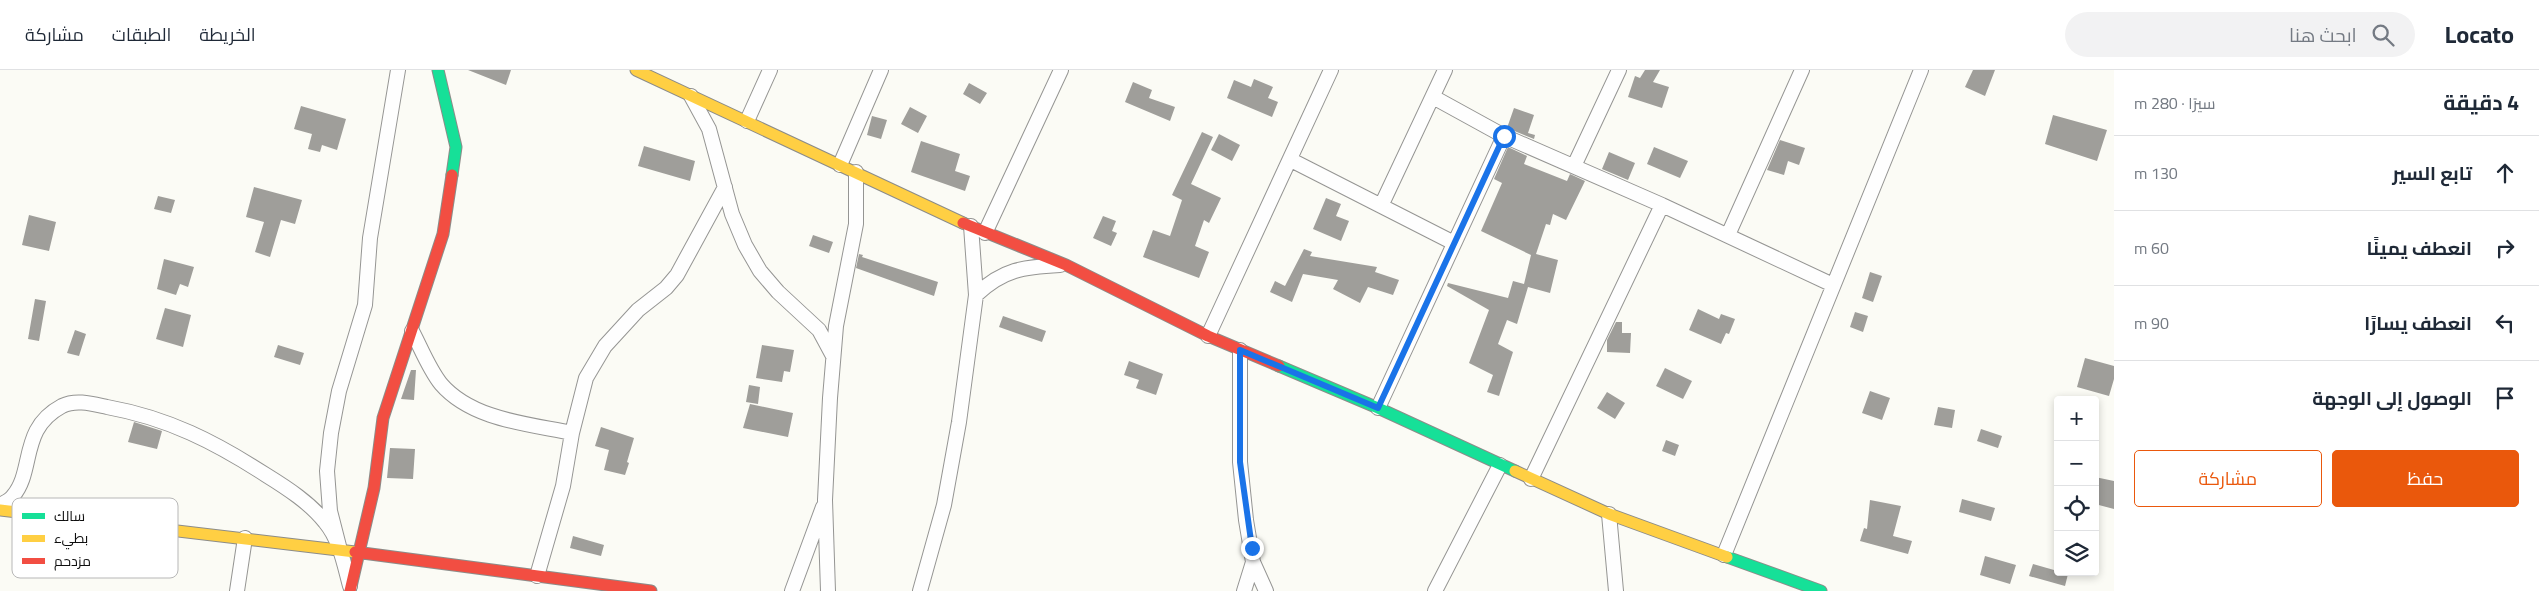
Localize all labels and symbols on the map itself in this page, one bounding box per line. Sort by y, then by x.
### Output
route start [1493,125,1516,148]
legend [12,498,178,578]
text: سالك [54,503,85,529]
text: بطيء [54,525,88,551]
route end [1241,537,1264,560]
text: مزدحم [54,548,91,574]

